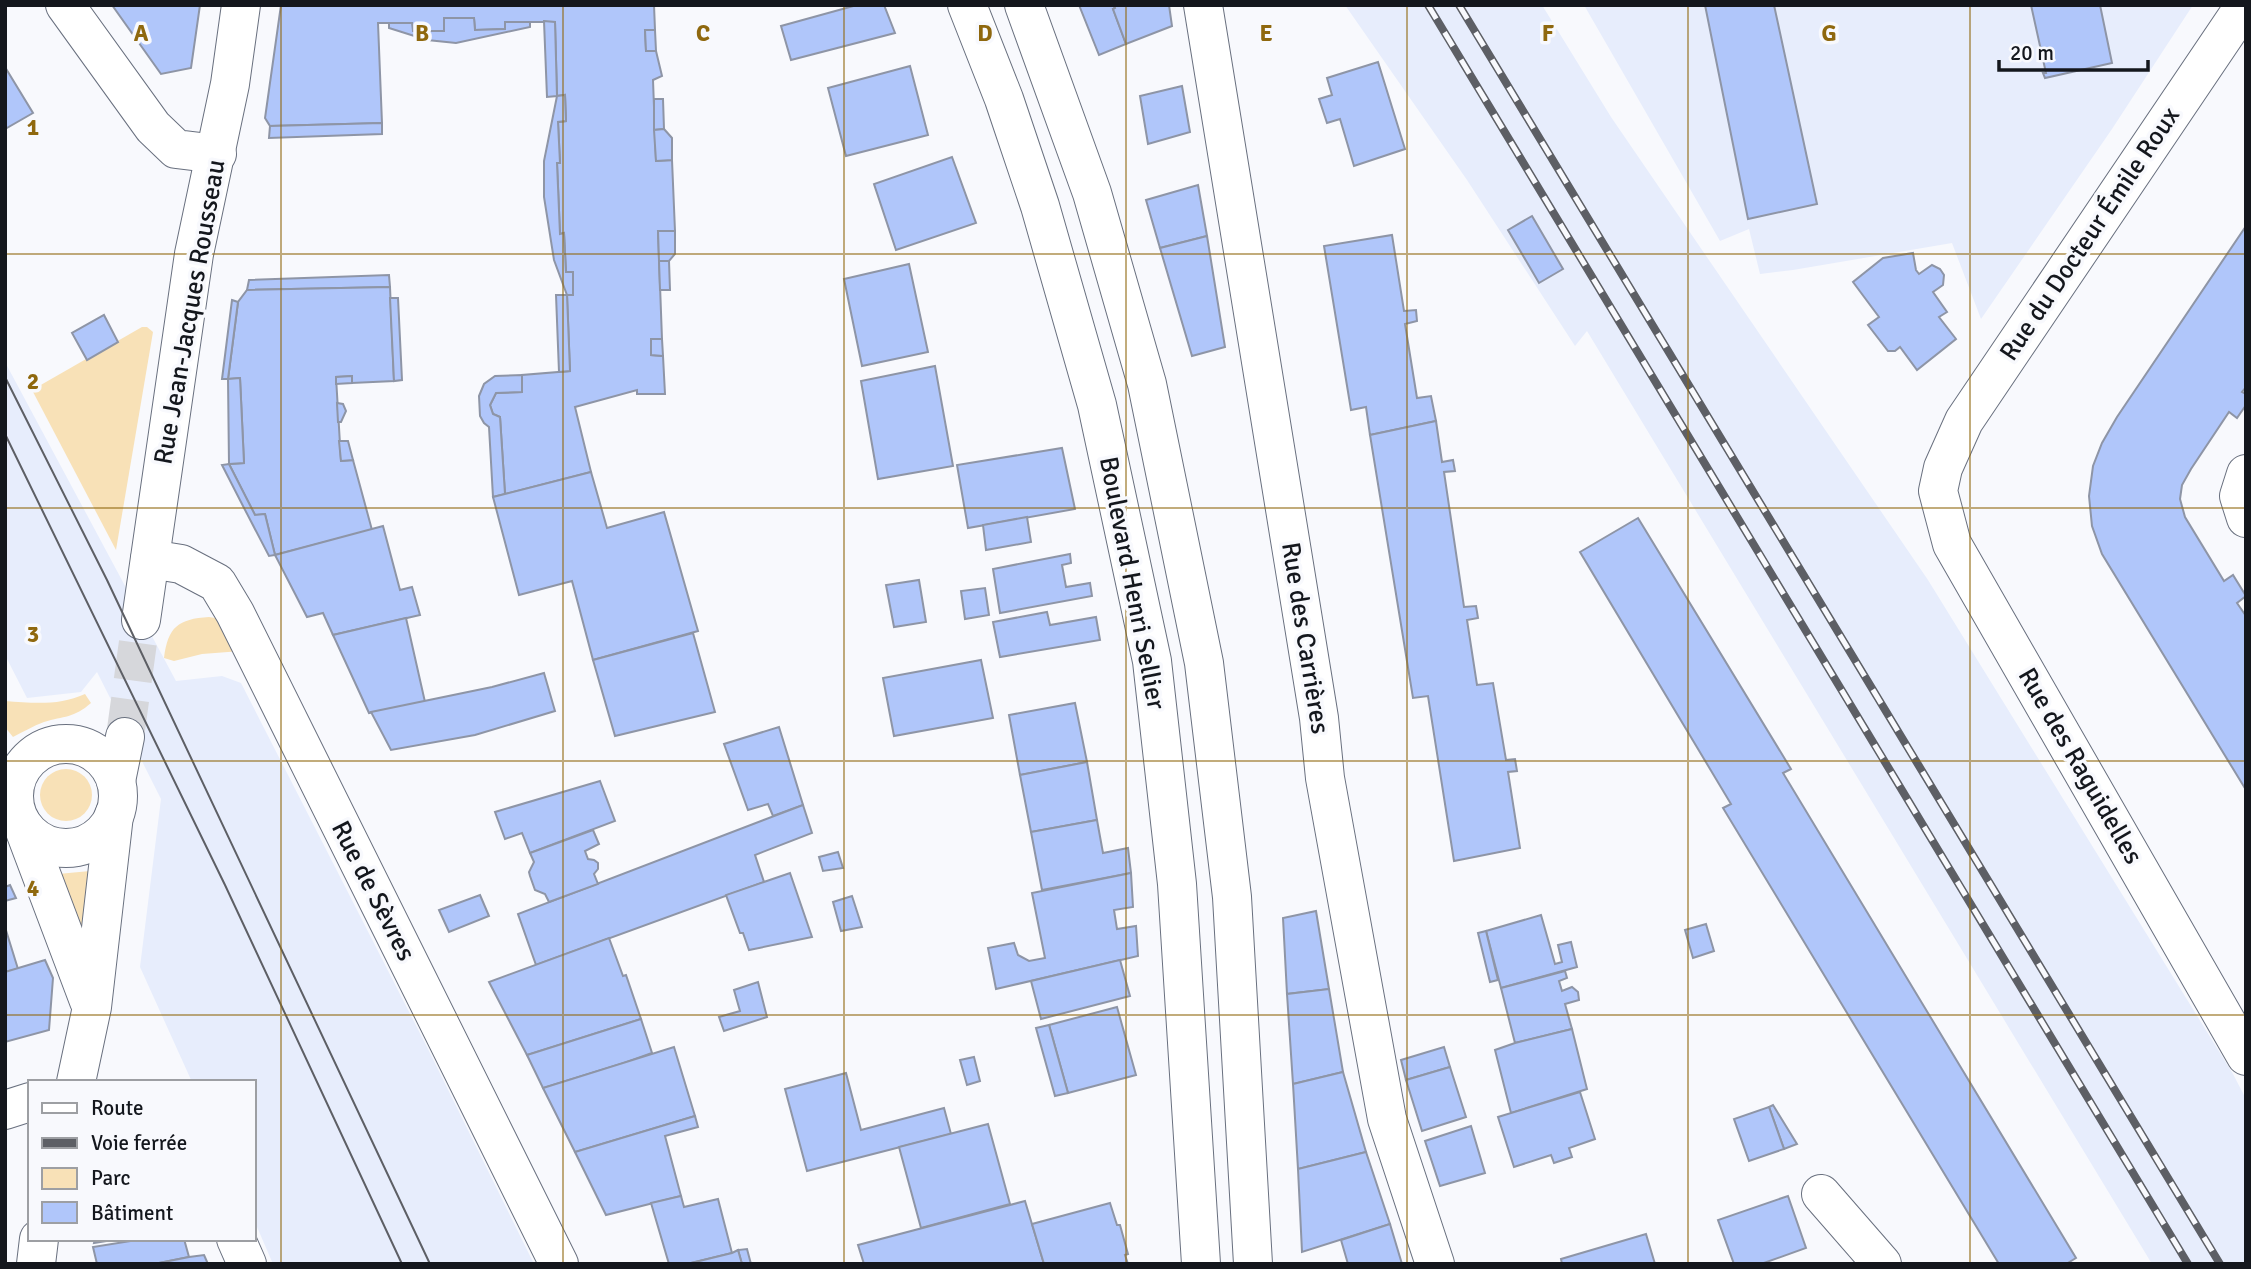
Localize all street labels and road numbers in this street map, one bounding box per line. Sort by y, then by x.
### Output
street label: Rue du Docteur Émile Roux [1993,101,2187,367]
street label: Rue Jean-Jacques Rousseau [147,157,233,467]
street label: Boulevard Henri Sellier [1092,454,1172,713]
street label: Rue des Carrières [1274,540,1336,736]
street label: Rue des Raguidelles [2011,662,2149,870]
street label: Rue de Sèvres [324,816,422,966]

